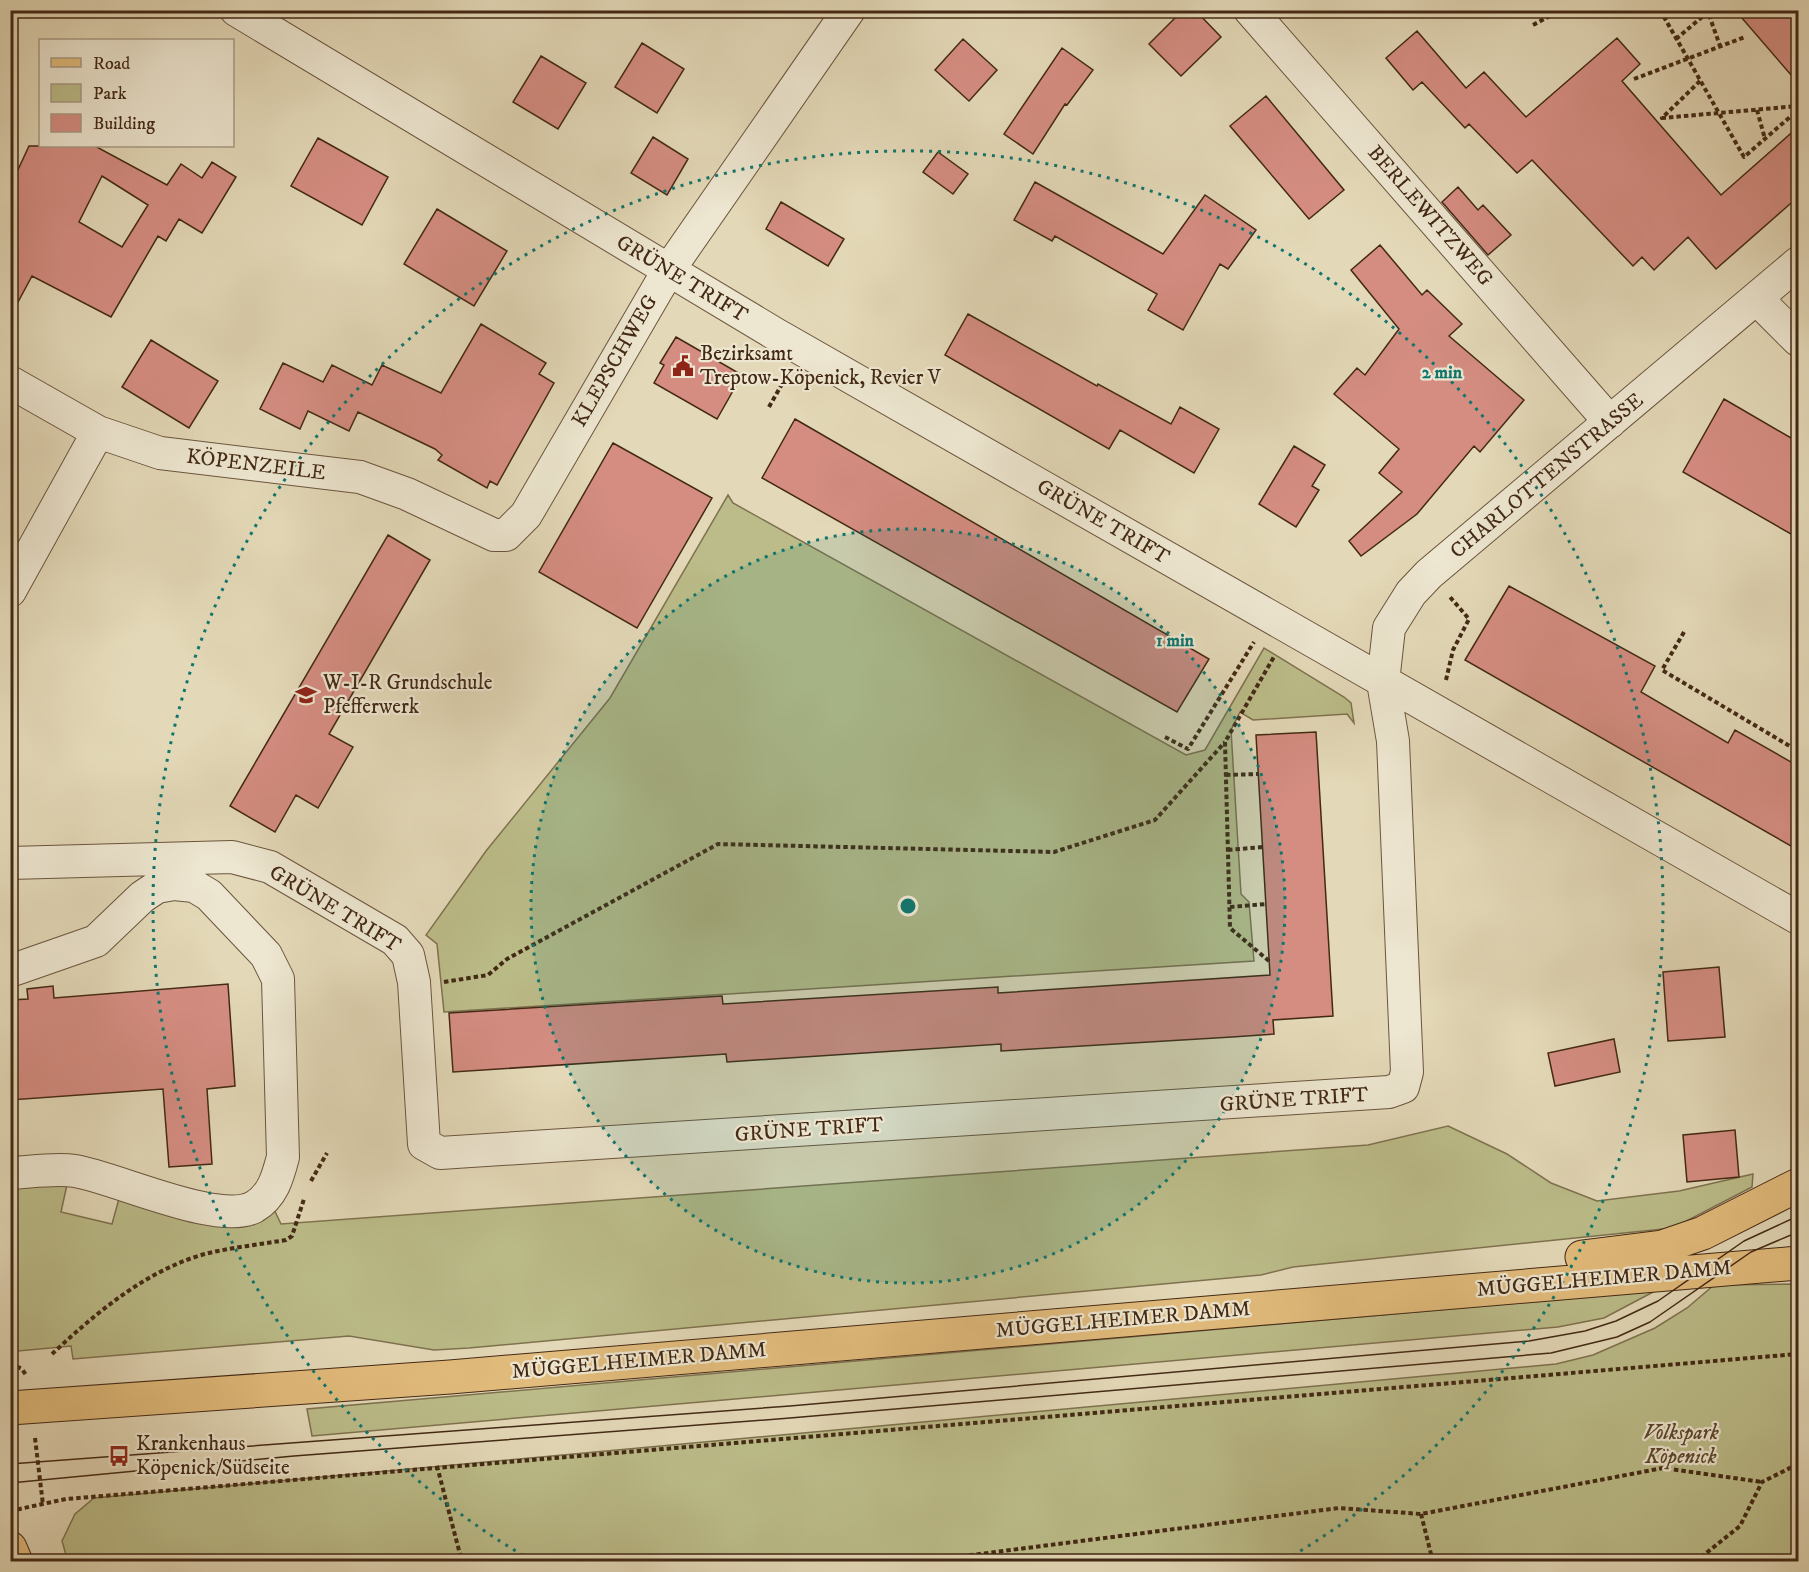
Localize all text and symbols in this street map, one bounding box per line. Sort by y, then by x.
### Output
legend [39,39,234,147]
text: Road [93,53,130,75]
text: Park [93,83,127,105]
text: Building [93,113,155,135]
street label: BERLEWITZWEG [1362,140,1498,292]
street label: GRÜNE TRIFT [612,229,753,329]
street label: KLEPSCHWEG [567,290,663,432]
place label: Bezirksamt Treptow-Köpenick, Revier V [700,341,942,391]
public building icon: Bezirksamt Treptow-Köpenick, Revier V [671,354,695,378]
text: 2 min [1422,362,1463,384]
street label: CHARLOTTENSTRASSE [1445,387,1649,564]
street label: KÖPENZEILE [185,443,327,486]
street label: GRÜNE TRIFT [1032,473,1175,571]
text: 1 min [1156,630,1195,652]
place label: W-I-R Grundschule Pfefferwerk [322,670,493,720]
school or university icon: W-I-R Grundschule Pfefferwerk [294,683,318,707]
street label: GRÜNE TRIFT [265,859,406,959]
centre of rings [898,896,918,916]
street label: GRÜNE TRIFT [1219,1081,1369,1118]
street label: GRÜNE TRIFT [734,1111,884,1148]
street label: MÜGGELHEIMER DAMM [1476,1254,1732,1303]
street label: MÜGGELHEIMER DAMM [995,1295,1251,1344]
street label: MÜGGELHEIMER DAMM [511,1336,767,1385]
park label: Volkspark Köpenick [1643,1420,1719,1470]
place label: Krankenhaus Köpenick/Südseite [136,1431,290,1481]
bus stop icon: Krankenhaus Köpenick/Südseite [107,1444,131,1468]

